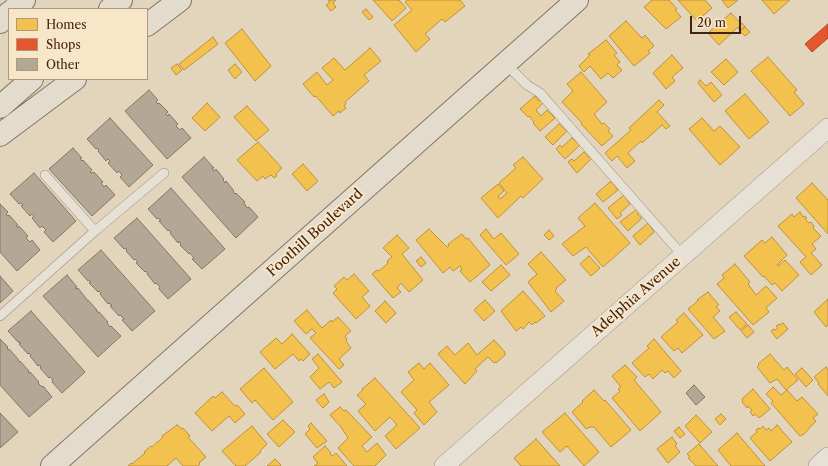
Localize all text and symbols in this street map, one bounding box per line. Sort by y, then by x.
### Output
legend [8,8,148,80]
scale bar [692,8,743,34]
text: 20 m [697,15,726,30]
text: Homes [46,17,86,32]
text: Shops [46,37,81,52]
text: Other [46,57,80,72]
street label: Foothill Boulevard [264,186,366,280]
street label: Adelphia Avenue [588,254,684,340]

